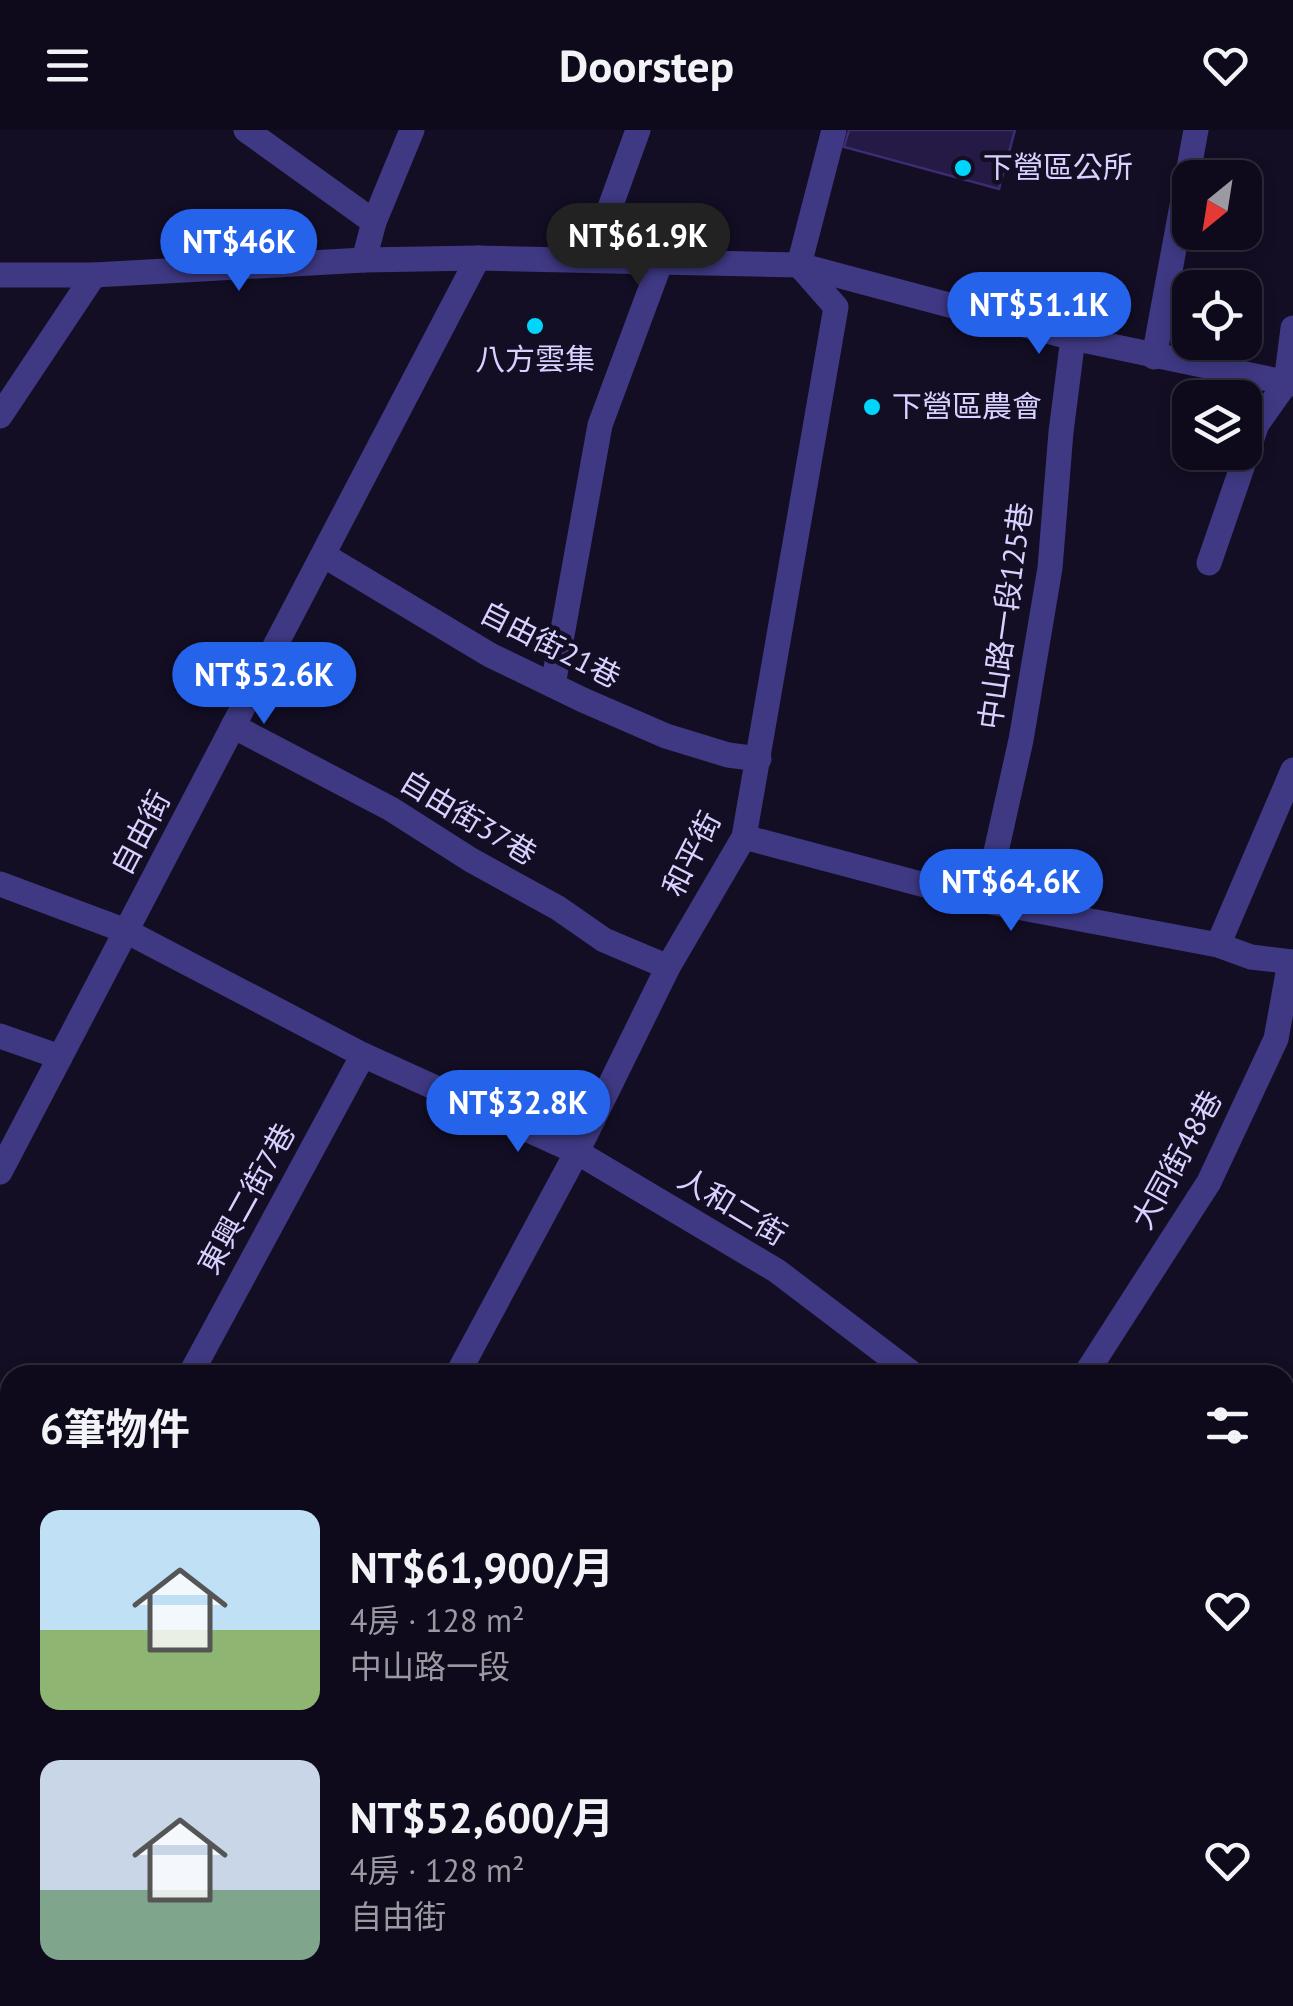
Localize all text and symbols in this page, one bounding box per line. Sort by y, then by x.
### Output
text: Doorstep [559,36,734,94]
icon: menu [40,38,95,93]
icon: heart [1198,38,1253,93]
place label: 下營區公所 [983,147,1133,186]
marker: 下營區公所 [952,157,974,179]
north arrow [1172,160,1262,250]
map controls [1172,160,1262,470]
pin: NT$61.9K [535,203,741,288]
pin: NT$46K [158,209,320,294]
text: NT$61.9K [568,214,708,256]
text: NT$46K [182,220,296,262]
button: locate [1172,270,1262,360]
pin: NT$51.1K [936,272,1142,357]
text: NT$51.1K [969,283,1109,325]
marker: 八方雲集 [524,315,546,337]
place label: 八方雲集 [475,339,595,378]
button: layers [1172,380,1262,470]
place label: 下營區農會 [892,386,1042,425]
marker: 下營區農會 [861,396,883,418]
street label: 中山路一段125巷 [969,500,1040,732]
street label: 自由街21巷 [474,592,628,696]
pin: NT$52.6K [161,642,367,727]
text: NT$52.6K [194,653,334,695]
street label: 自由街37巷 [393,761,544,873]
street label: 自由街 [101,783,178,881]
street label: 和平街 [653,804,728,902]
pin: NT$64.6K [908,849,1114,934]
text: NT$64.6K [941,860,1081,902]
pin: NT$32.8K [415,1070,621,1155]
text: NT$32.8K [448,1081,588,1123]
street label: 大同街48巷 [1122,1083,1230,1236]
street label: 東興二街7巷 [188,1116,303,1280]
street label: 人和二街 [671,1158,794,1253]
icon: filters [1200,1398,1255,1453]
text: 6筆物件 [40,1401,190,1456]
text: NT$61,900/月 [350,1540,614,1595]
icon: home [120,1550,240,1670]
icon: heart [1200,1583,1255,1638]
text: 4房 · 128 m² [350,1599,525,1641]
text: 中山路一段 [350,1645,510,1687]
text: NT$52,600/月 [350,1790,614,1845]
icon: home [120,1800,240,1920]
icon: heart [1200,1833,1255,1888]
text: 4房 · 128 m² [350,1849,525,1891]
text: 自由街 [350,1895,446,1937]

